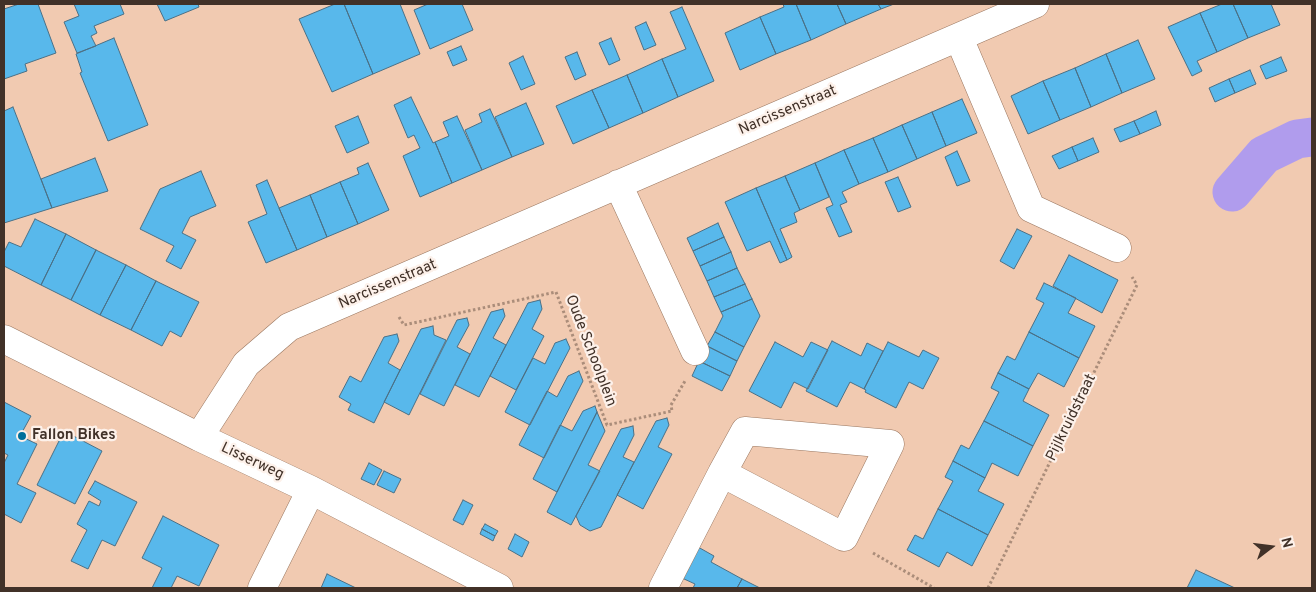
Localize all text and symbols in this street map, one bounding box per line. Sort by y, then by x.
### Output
street label: Narcissenstraat [736,82,840,140]
street label: Narcissenstraat [336,256,440,314]
street label: Oude Schoolplein [560,293,620,409]
street label: Pijlkruidstraat [1043,372,1101,464]
place label: Fallon Bikes [32,427,116,445]
marker: Fallon Bikes [16,430,28,442]
street label: Lisserweg [218,440,286,484]
north arrow [1246,522,1296,572]
text: N [1276,536,1295,550]

